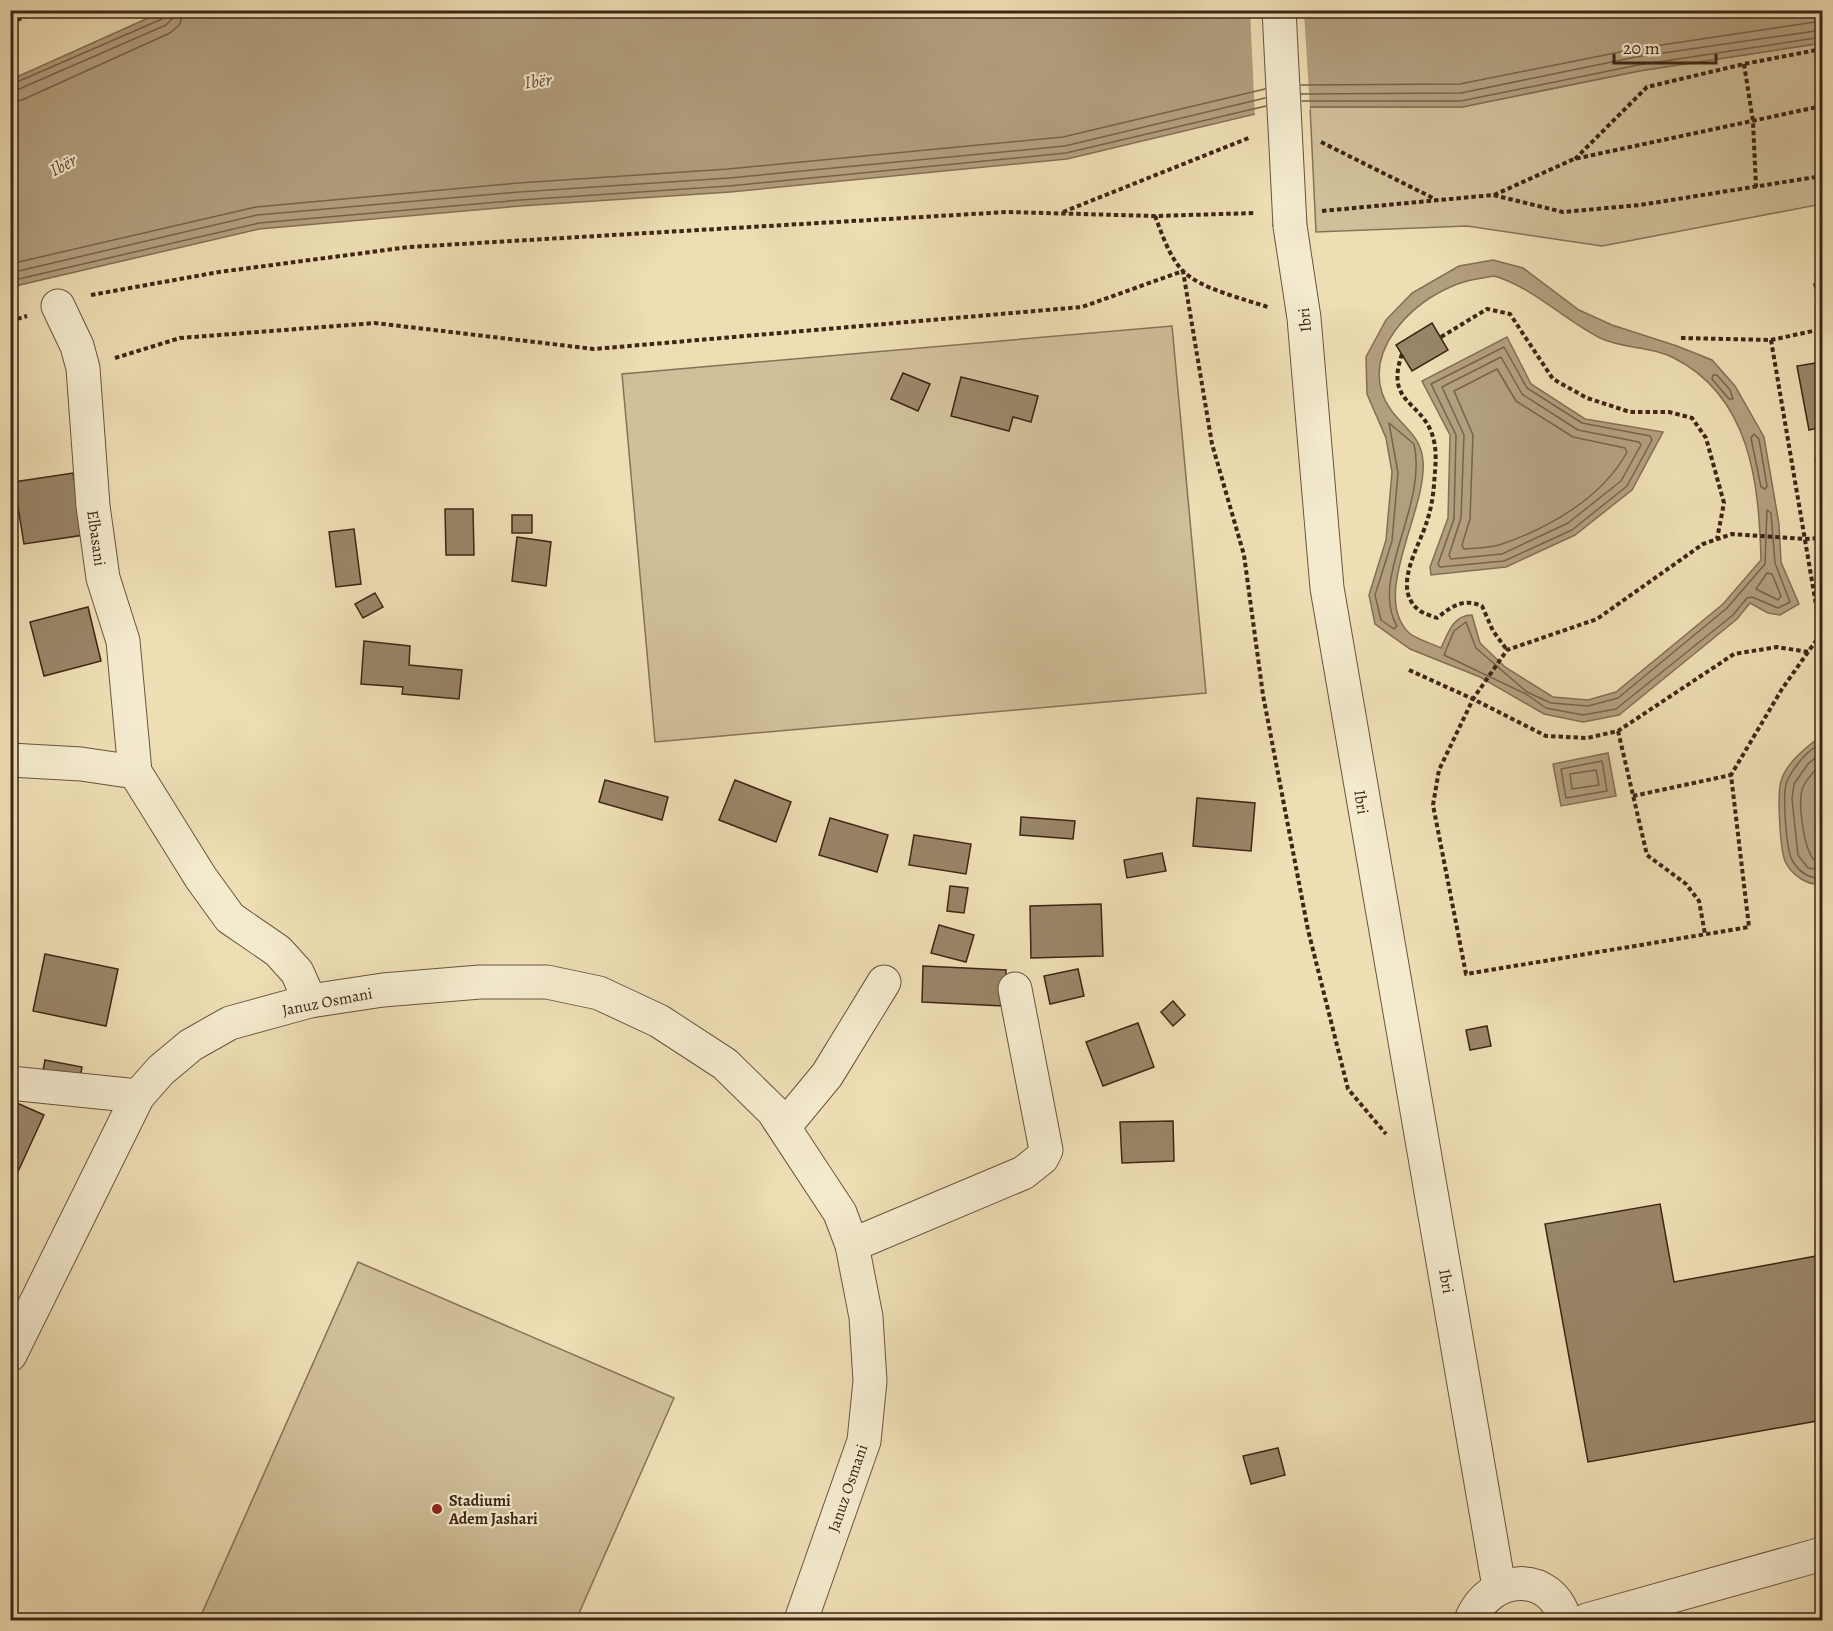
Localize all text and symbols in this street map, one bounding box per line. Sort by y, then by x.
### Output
scale bar [1614,27,1716,65]
text: 20 m [1623,36,1660,60]
water label: Ibër [523,67,554,95]
water label: Ibër [45,148,81,182]
street label: Ibri [1293,307,1317,333]
street label: Elbasani [81,509,111,567]
street label: Ibri [1348,788,1374,816]
street label: Januz Osmani [280,982,374,1022]
street label: Ibri [1433,1267,1459,1295]
street label: Januz Osmani [823,1441,873,1535]
place label: Stadiumi Adem Jashari [448,1490,538,1530]
marker: Stadiumi Adem Jashari [430,1502,444,1516]

